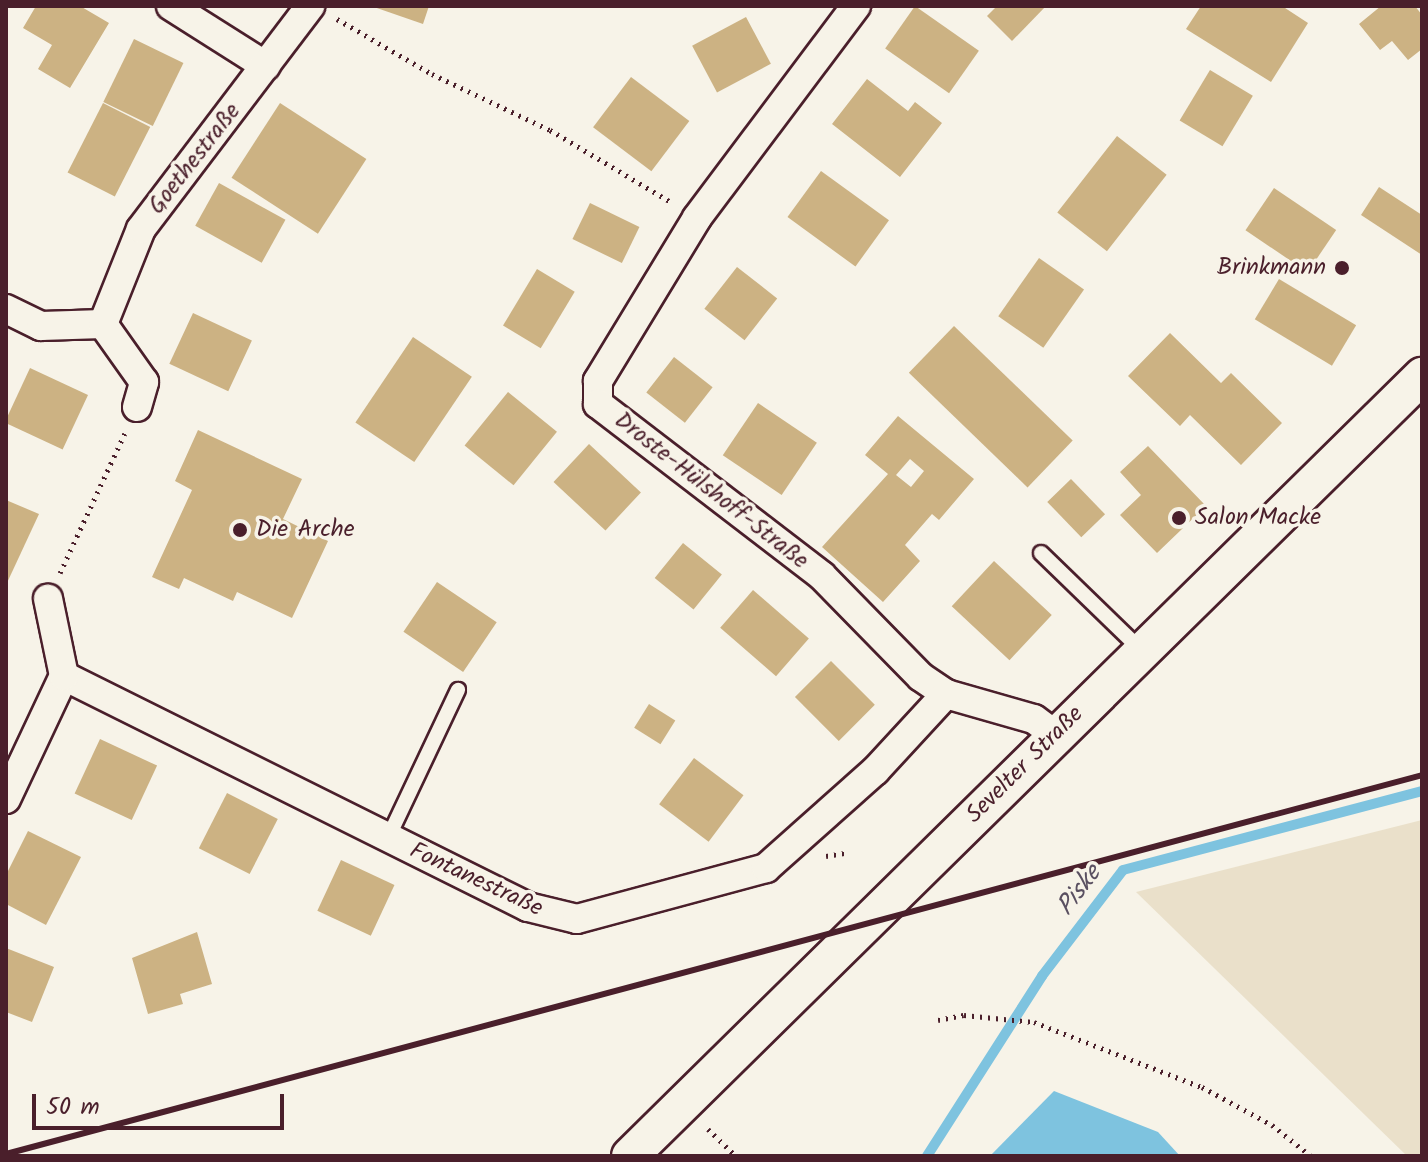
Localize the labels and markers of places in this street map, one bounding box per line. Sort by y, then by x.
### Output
place label: Brinkmann [1217,254,1326,282]
marker: Brinkmann [1333,259,1351,277]
place label: Salon Macke [1195,504,1321,532]
marker: Salon Macke [1170,509,1188,527]
place label: Die Arche [256,516,354,544]
marker: Die Arche [231,521,249,539]

